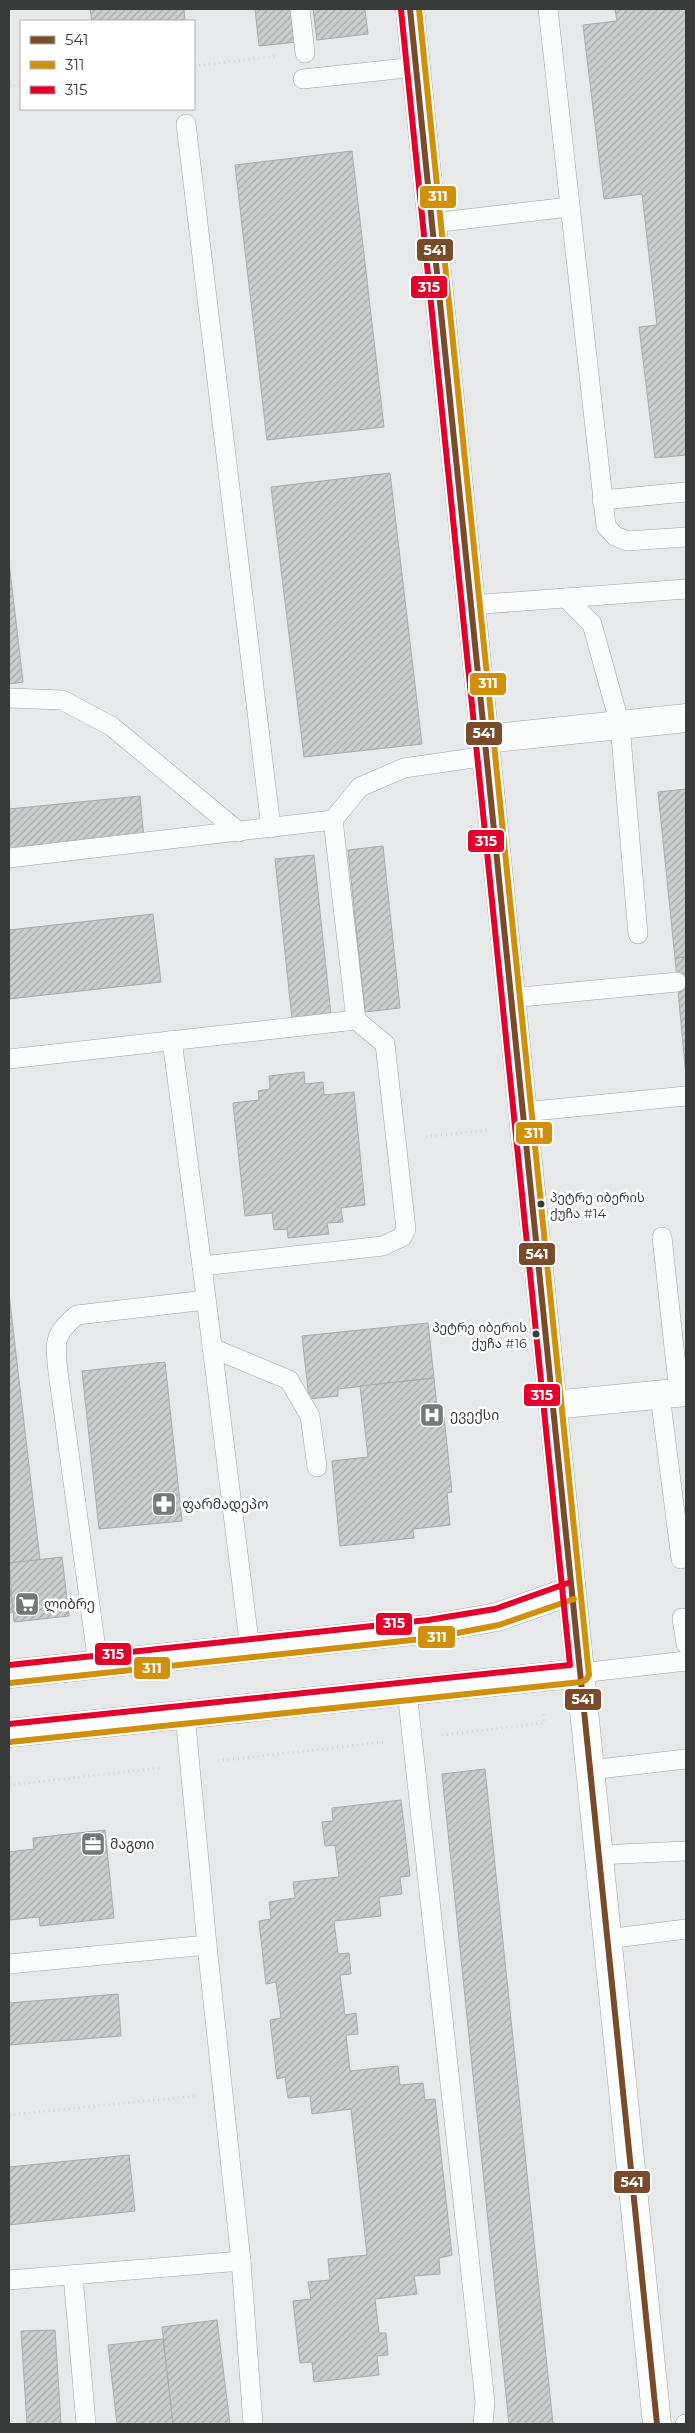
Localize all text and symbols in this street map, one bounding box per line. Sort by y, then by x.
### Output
legend [20,20,195,110]
text: 541 [65,30,88,49]
text: 311 [65,55,84,74]
text: 315 [65,80,87,99]
line badge: 311 [419,185,457,209]
text: 311 [427,187,448,205]
line badge: 541 [416,238,454,262]
text: 541 [423,241,447,259]
line badge: 315 [410,275,448,299]
text: 315 [417,278,440,296]
line badge: 311 [469,672,507,696]
text: 311 [477,674,498,692]
line badge: 541 [465,721,503,746]
text: 541 [472,724,496,742]
line badge: 315 [467,829,505,853]
text: 315 [474,832,497,850]
line badge: 311 [515,1121,553,1145]
text: 311 [523,1124,544,1142]
place label: პეტრე იბერის ქუჩა #14 [550,1189,645,1221]
marker: პეტრე იბერის ქუჩა #14 [536,1199,546,1209]
line badge: 541 [518,1242,556,1266]
text: 541 [525,1245,549,1263]
place label: პეტრე იბერის ქუჩა #16 [432,1319,527,1351]
marker: პეტრე იბერის ქუჩა #16 [531,1329,541,1339]
line badge: 315 [523,1383,561,1407]
text: 315 [530,1386,553,1404]
hospital icon: ევექსი [419,1402,445,1428]
place label: ევექსი [450,1406,499,1424]
pharmacy icon: ფარმადეპო [151,1491,177,1517]
place label: ფარმადეპო [182,1495,268,1513]
supermarket icon: ლიბრე [14,1591,40,1617]
place label: ლიბრე [44,1595,95,1613]
line badge: 315 [375,1612,413,1636]
text: 315 [382,1614,405,1632]
line badge: 311 [417,1625,456,1649]
text: 311 [426,1628,447,1646]
line badge: 315 [94,1642,132,1666]
text: 315 [101,1645,124,1663]
line badge: 311 [133,1656,171,1680]
text: 311 [141,1659,162,1677]
line badge: 541 [564,1688,602,1711]
text: 541 [571,1690,595,1708]
office icon: მაგთი [80,1831,106,1857]
place label: მაგთი [110,1835,154,1853]
line badge: 541 [613,2170,651,2194]
text: 541 [620,2173,644,2191]

